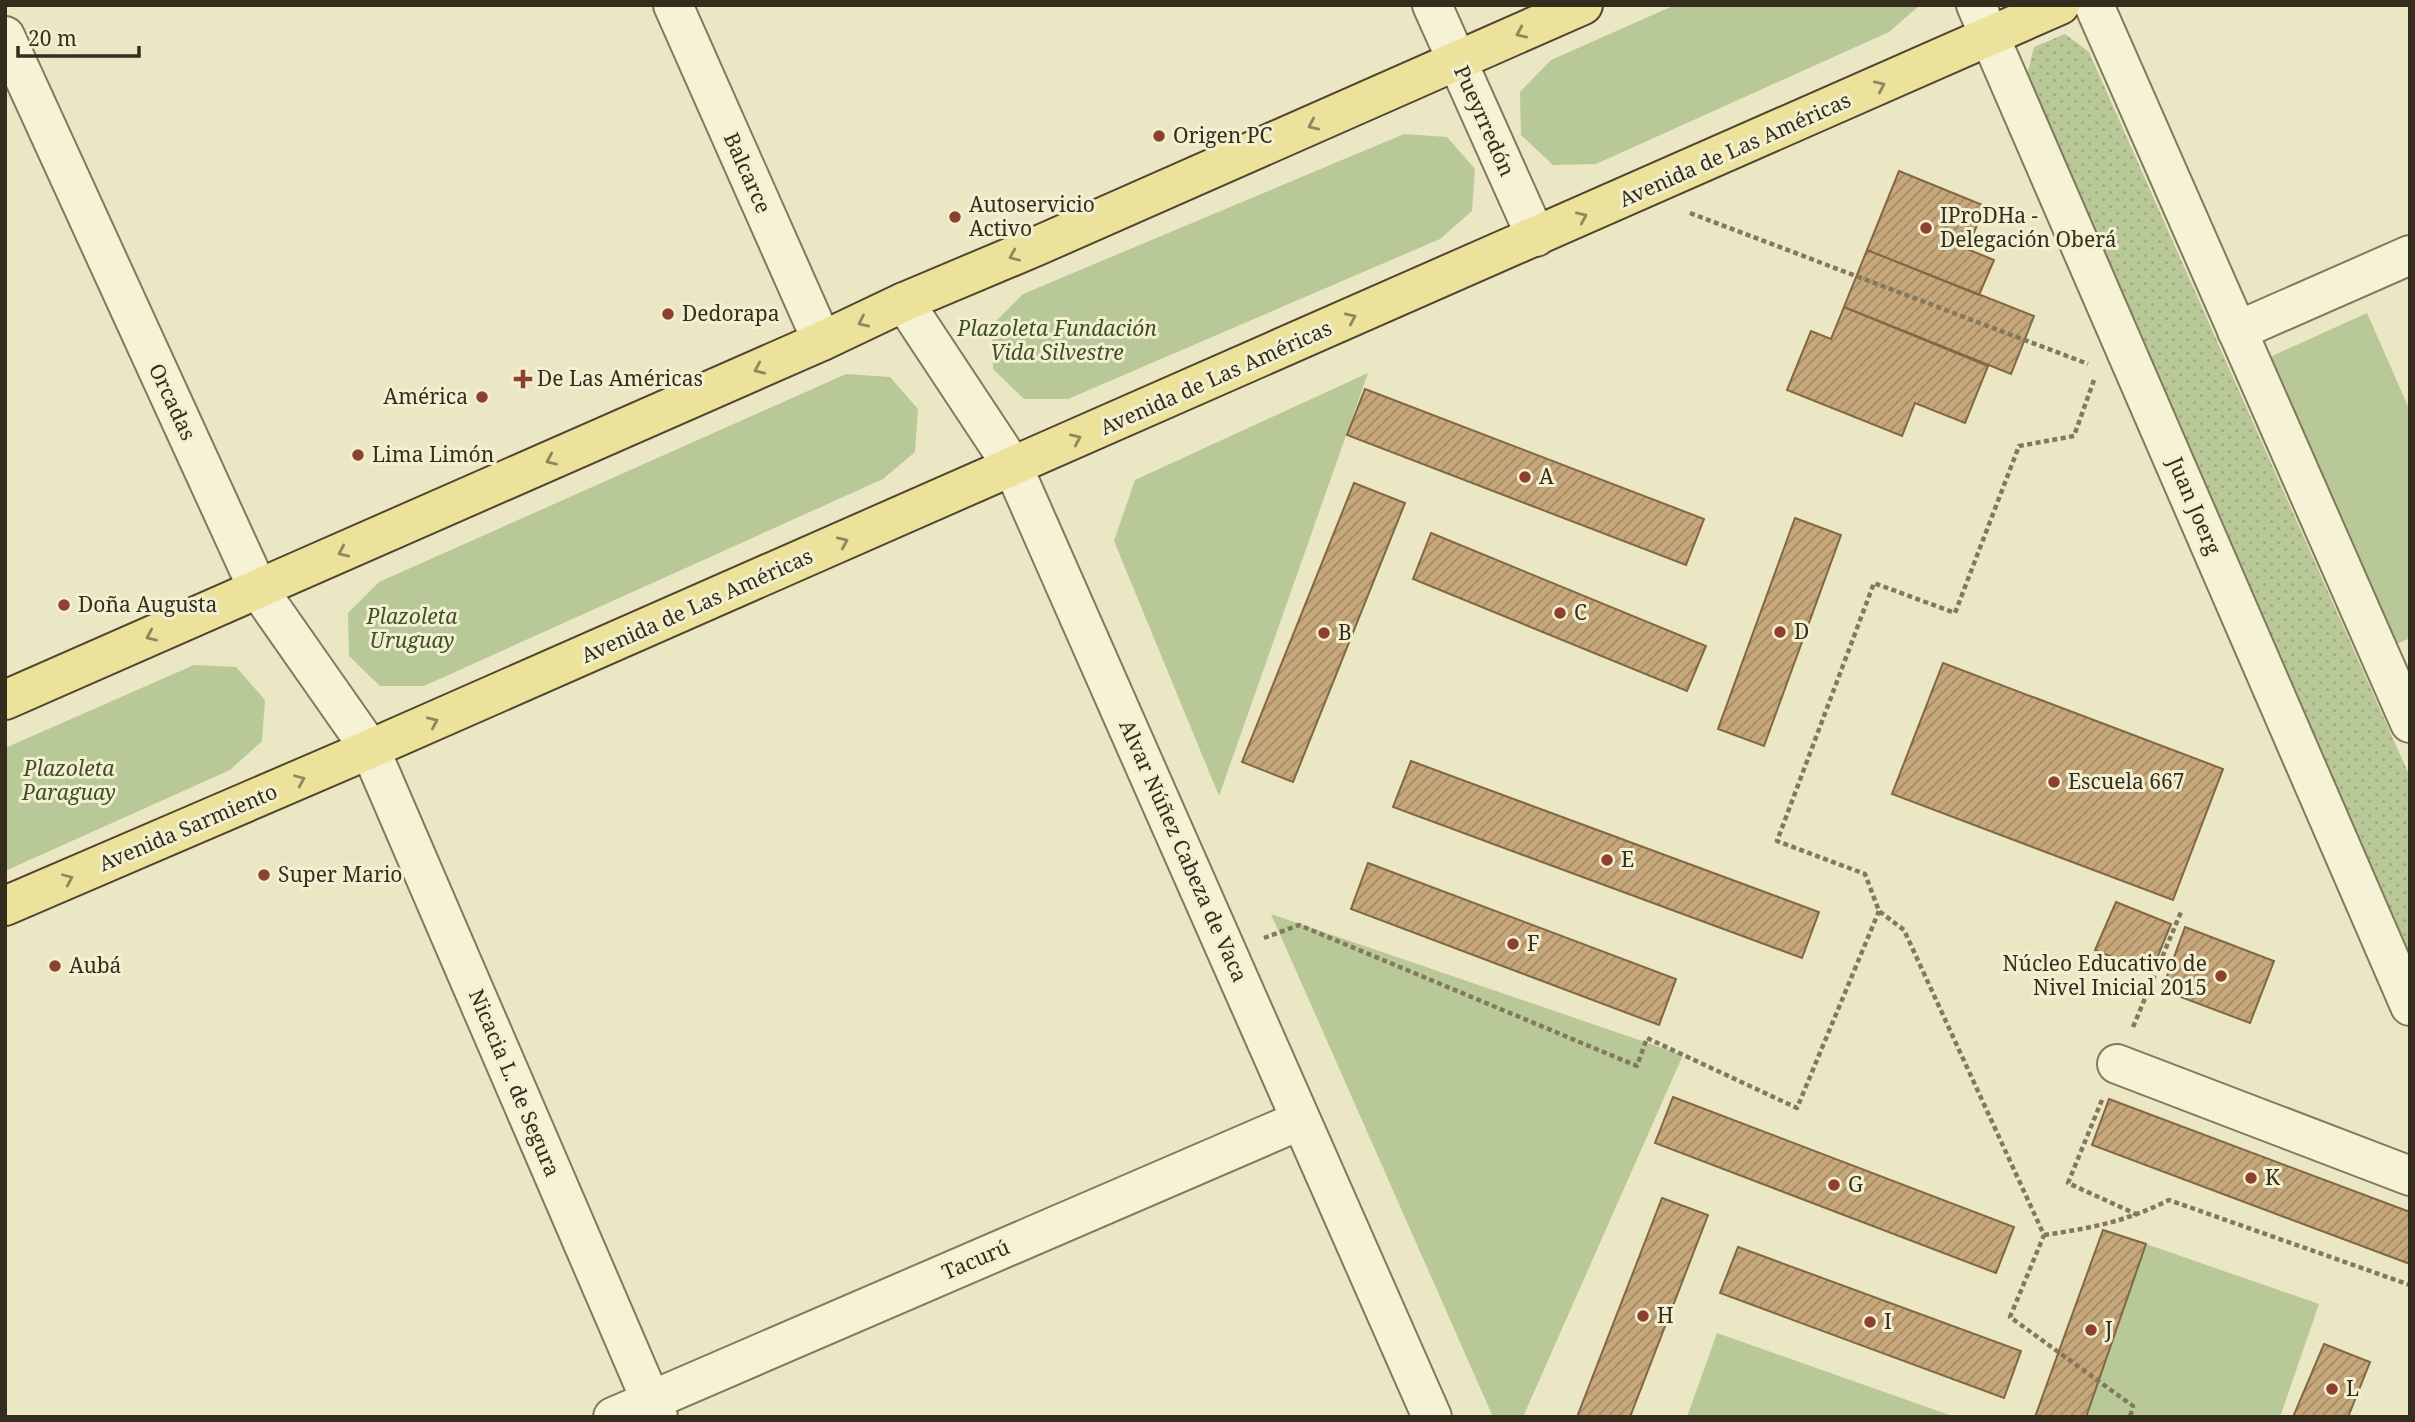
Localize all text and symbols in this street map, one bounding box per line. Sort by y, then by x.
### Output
scale bar [18,14,138,58]
text: 20 m [28,24,77,52]
one-way arrow [1515,25,1528,39]
street label: Pueyrredón [1448,61,1522,181]
one-way arrow [1873,80,1885,94]
street label: Avenida de Las Américas [1614,85,1855,213]
one-way arrow [1307,117,1320,131]
place label: Origen PC [1173,121,1272,149]
street label: Balcarce [718,128,778,217]
marker: Origen PC [1151,128,1167,144]
place label: Autoservicio Activo [969,190,1095,242]
place label: IProDHa - Delegación Oberá [1940,201,2117,253]
marker: Autoservicio Activo [947,209,963,225]
one-way arrow [1575,211,1587,225]
marker: IProDHa - Delegación Oberá [1918,220,1934,236]
one-way arrow [1009,248,1022,262]
place label: Dedorapa [682,299,780,327]
marker: Dedorapa [660,306,676,322]
one-way arrow [1344,312,1357,326]
street label: Avenida de Las Américas [1095,313,1336,441]
one-way arrow [858,314,870,328]
park label: Plazoleta Fundación Vida Silvestre [956,314,1157,366]
street label: Orcadas [143,359,203,445]
one-way arrow [754,361,767,375]
place label: De Las Américas [537,364,703,392]
marker: De Las Américas [515,371,531,387]
place label: América [383,382,468,410]
marker: América [474,389,490,405]
one-way arrow [1069,433,1081,447]
place label: Lima Limón [372,440,494,468]
marker: Lima Limón [350,447,366,463]
street label: Juan Joerg [2161,451,2228,559]
one-way arrow [546,452,558,466]
place label: A [1539,462,1554,490]
marker: A [1517,469,1533,485]
one-way arrow [836,536,848,550]
street label: Avenida de Las Américas [576,541,817,669]
one-way arrow [338,544,350,558]
place label: Doña Augusta [78,590,217,618]
marker: Doña Augusta [56,597,72,613]
place label: C [1574,598,1587,626]
park label: Plazoleta Uruguay [366,602,458,654]
marker: C [1552,605,1568,621]
place label: D [1794,617,1809,645]
place label: B [1338,618,1352,646]
marker: D [1772,624,1788,640]
marker: B [1316,625,1332,641]
one-way arrow [146,628,158,642]
street label: Alvar Núñez Cabeza de Vaca [1113,715,1255,986]
one-way arrow [426,716,438,730]
park label: Plazoleta Paraguay [21,754,116,806]
place label: Escuela 667 [2068,767,2184,795]
one-way arrow [292,774,305,788]
marker: Escuela 667 [2046,774,2062,790]
street label: Avenida Sarmiento [94,777,281,877]
place label: E [1621,845,1634,873]
marker: E [1599,852,1615,868]
place label: Super Mario [278,860,403,888]
marker: Super Mario [256,867,272,883]
one-way arrow [61,873,73,887]
place label: F [1527,929,1539,957]
marker: F [1505,936,1521,952]
place label: Núcleo Educativo de Nivel Inicial 2015 [2003,949,2207,1001]
place label: Aubá [69,951,121,979]
marker: Aubá [47,958,63,974]
marker: Núcleo Educativo de Nivel Inicial 2015 [2213,968,2229,984]
street label: Nicacia L. de Segura [463,985,567,1181]
place label: K [2265,1163,2280,1191]
place label: G [1848,1170,1863,1198]
marker: K [2243,1170,2259,1186]
marker: G [1826,1177,1842,1193]
street label: Tacurú [937,1232,1014,1286]
place label: H [1657,1301,1674,1329]
place label: I [1884,1307,1892,1335]
marker: H [1635,1308,1651,1324]
marker: I [1862,1314,1878,1330]
place label: J [2104,1315,2113,1343]
marker: J [2083,1322,2099,1338]
place label: L [2346,1374,2359,1402]
marker: L [2324,1381,2340,1397]

